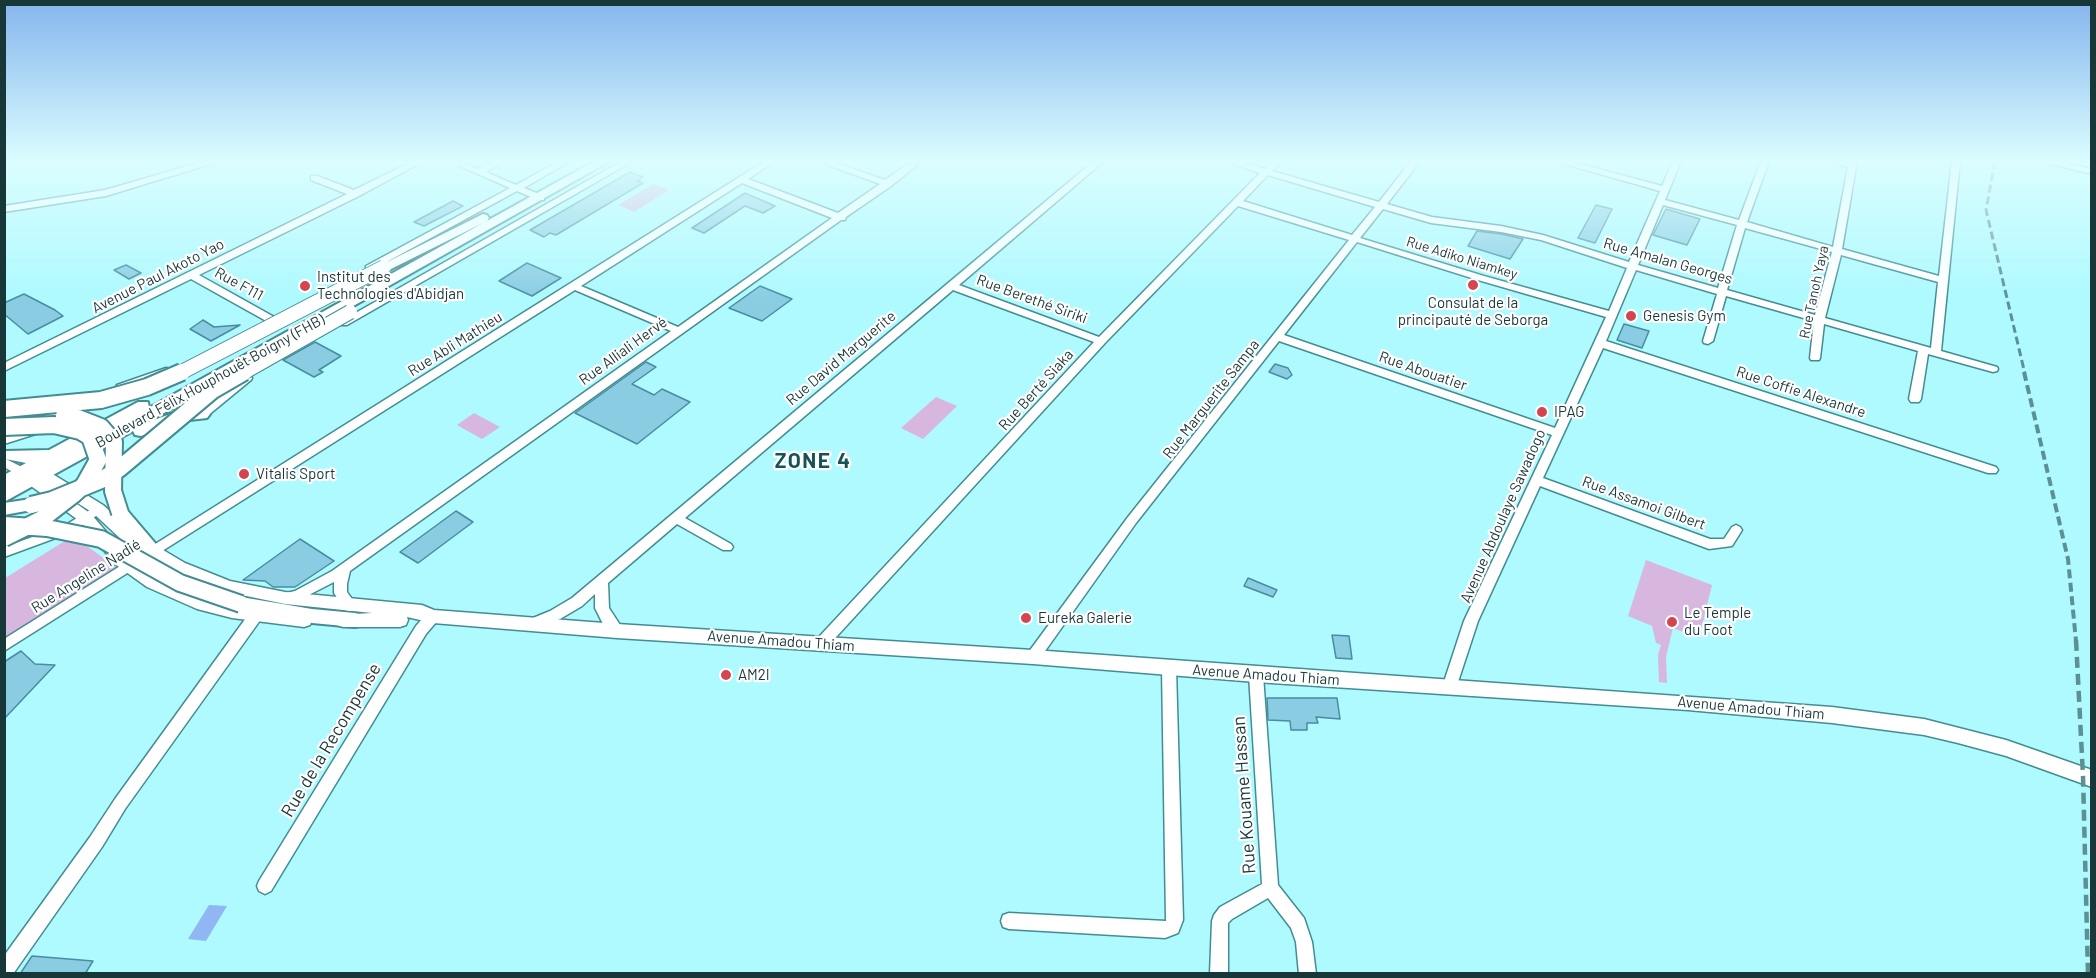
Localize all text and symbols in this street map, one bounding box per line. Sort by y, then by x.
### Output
street label: Rue Adiko Niamkey [1404,233,1520,283]
street label: Rue Amalan Georges [1601,234,1735,288]
street label: Avenue Paul Akoto Yao [89,235,227,317]
street label: Rue Tanoh Yaya [1796,244,1832,340]
street label: Rue F111 [212,263,266,305]
place label: Institut des Technologies d'Abidjan [317,268,464,303]
street label: Rue Berethé Siriki [974,271,1090,327]
marker: Consulat de la principauté de Seborga [1466,278,1480,292]
marker: Institut des Technologies d'Abidjan [298,279,312,293]
place label: Consulat de la principauté de Seborga [1398,294,1548,329]
street label: Rue David Marguerite [783,307,899,409]
place label: Genesis Gym [1643,307,1726,325]
street label: Rue Abli Mathieu [405,308,505,380]
marker: Genesis Gym [1624,309,1638,323]
street label: Boulevard Félix Houphouët Boigny (FHB) [92,310,328,452]
street label: Rue Alliali Hervé [575,313,671,389]
street label: Rue Marguerite Sampa [1159,336,1263,462]
street label: Rue Berté Siaka [995,346,1077,434]
street label: Rue Abouatier [1377,348,1469,394]
street label: Rue Coffie Alexandre [1734,363,1868,421]
place label: IPAG [1554,403,1585,421]
marker: IPAG [1535,405,1549,419]
street label: Avenue Abdoulaye Sawadogo [1457,426,1549,606]
district label: ZONE 4 [775,448,851,474]
place label: Vitalis Sport [256,465,336,483]
marker: Vitalis Sport [237,467,251,481]
street label: Rue Assamoi Gilbert [1580,472,1708,534]
street label: Rue Angeline Nadié [28,535,144,617]
place label: Le Temple du Foot [1684,604,1751,639]
place label: Eureka Galerie [1038,609,1132,627]
marker: Eureka Galerie [1019,611,1033,625]
marker: Le Temple du Foot [1665,615,1679,629]
street label: Avenue Amadou Thiam [707,627,855,655]
street label: Rue de la Recompense [276,659,386,821]
street label: Avenue Amadou Thiam [1192,661,1340,689]
place label: AM2I [738,666,770,684]
marker: AM2I [719,668,733,682]
street label: Avenue Amadou Thiam [1677,693,1825,723]
street label: Rue Kouame Hassan [1228,715,1260,875]

